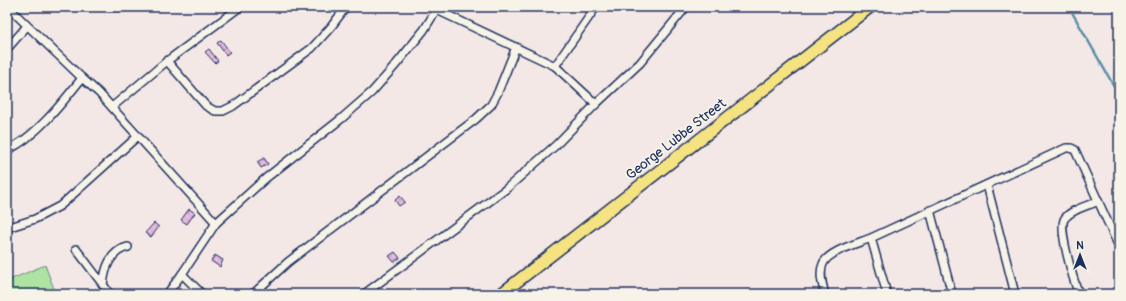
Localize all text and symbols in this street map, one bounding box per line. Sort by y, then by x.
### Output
street label: George Lubbe Street [623,94,730,183]
north arrow [1060,235,1100,275]
text: N [1076,239,1084,252]

